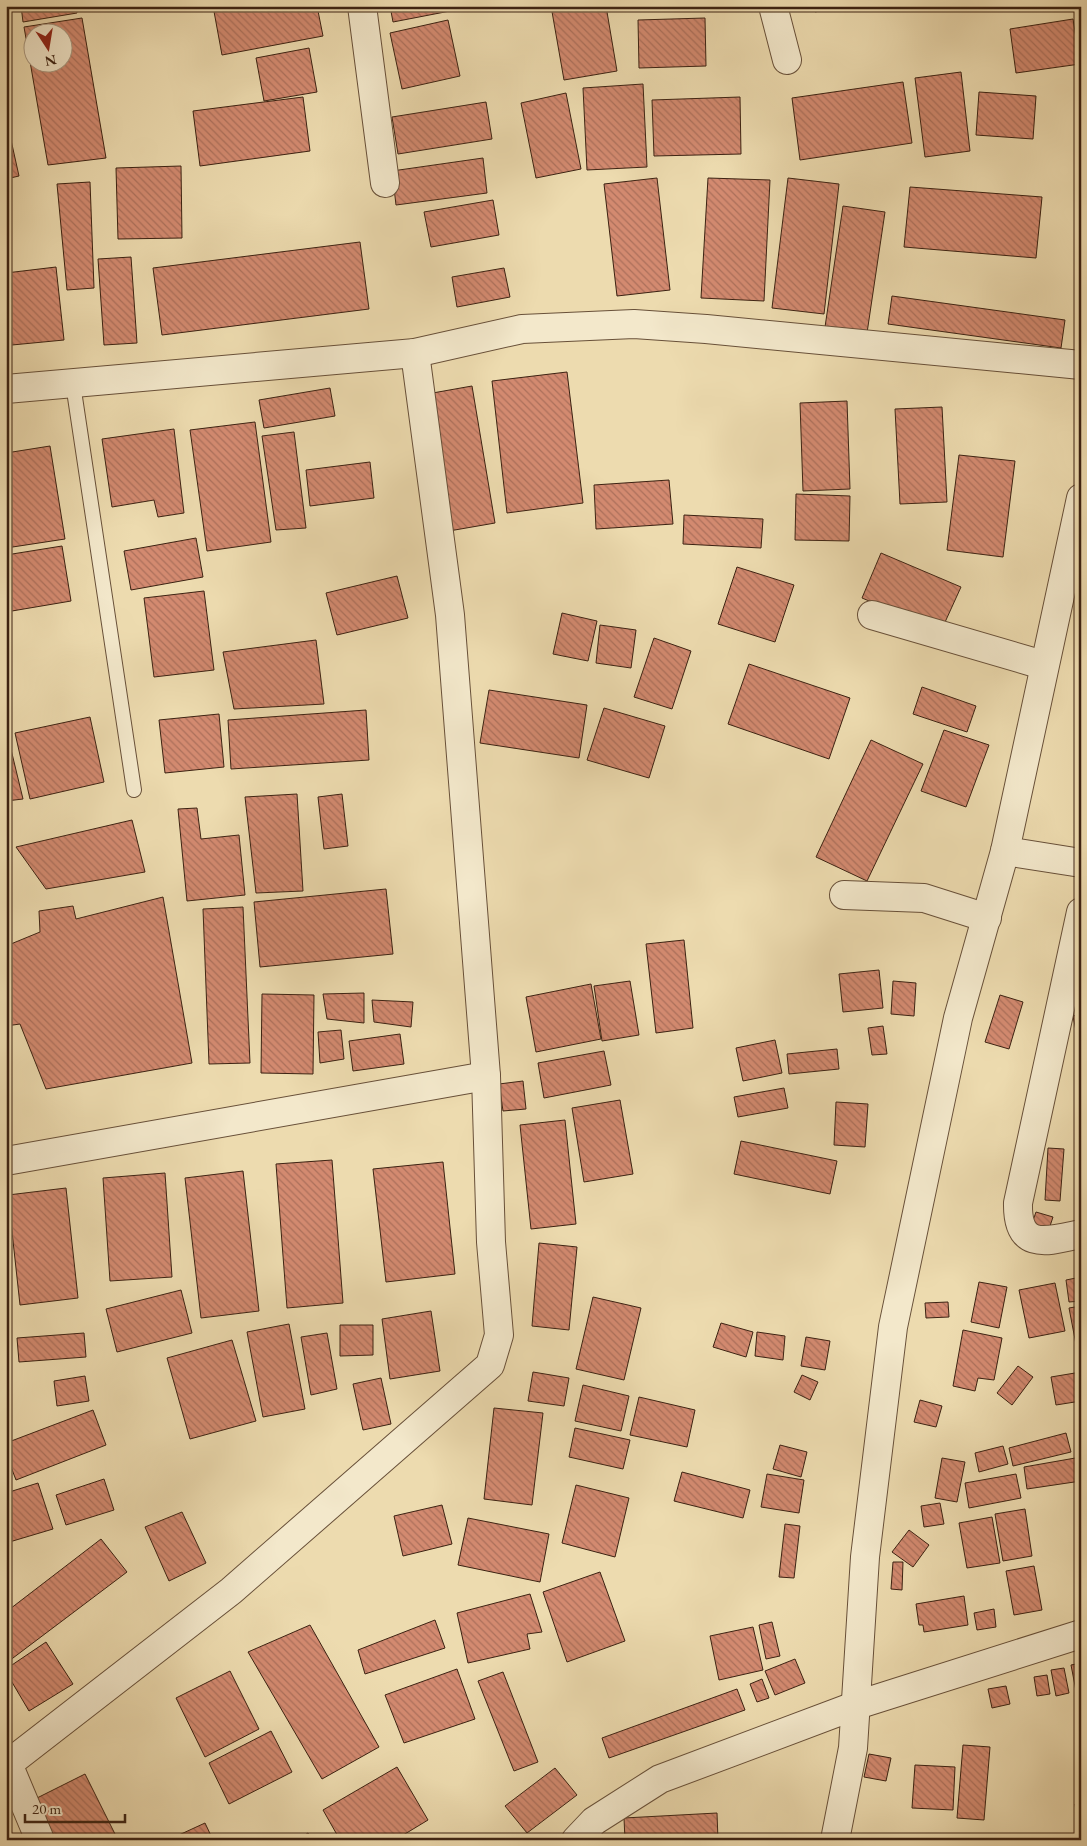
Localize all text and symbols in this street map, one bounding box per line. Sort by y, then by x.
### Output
north arrow [22,22,72,72]
text: N [43,51,58,71]
scale bar [25,1791,125,1823]
text: 20 m [32,1799,61,1818]

